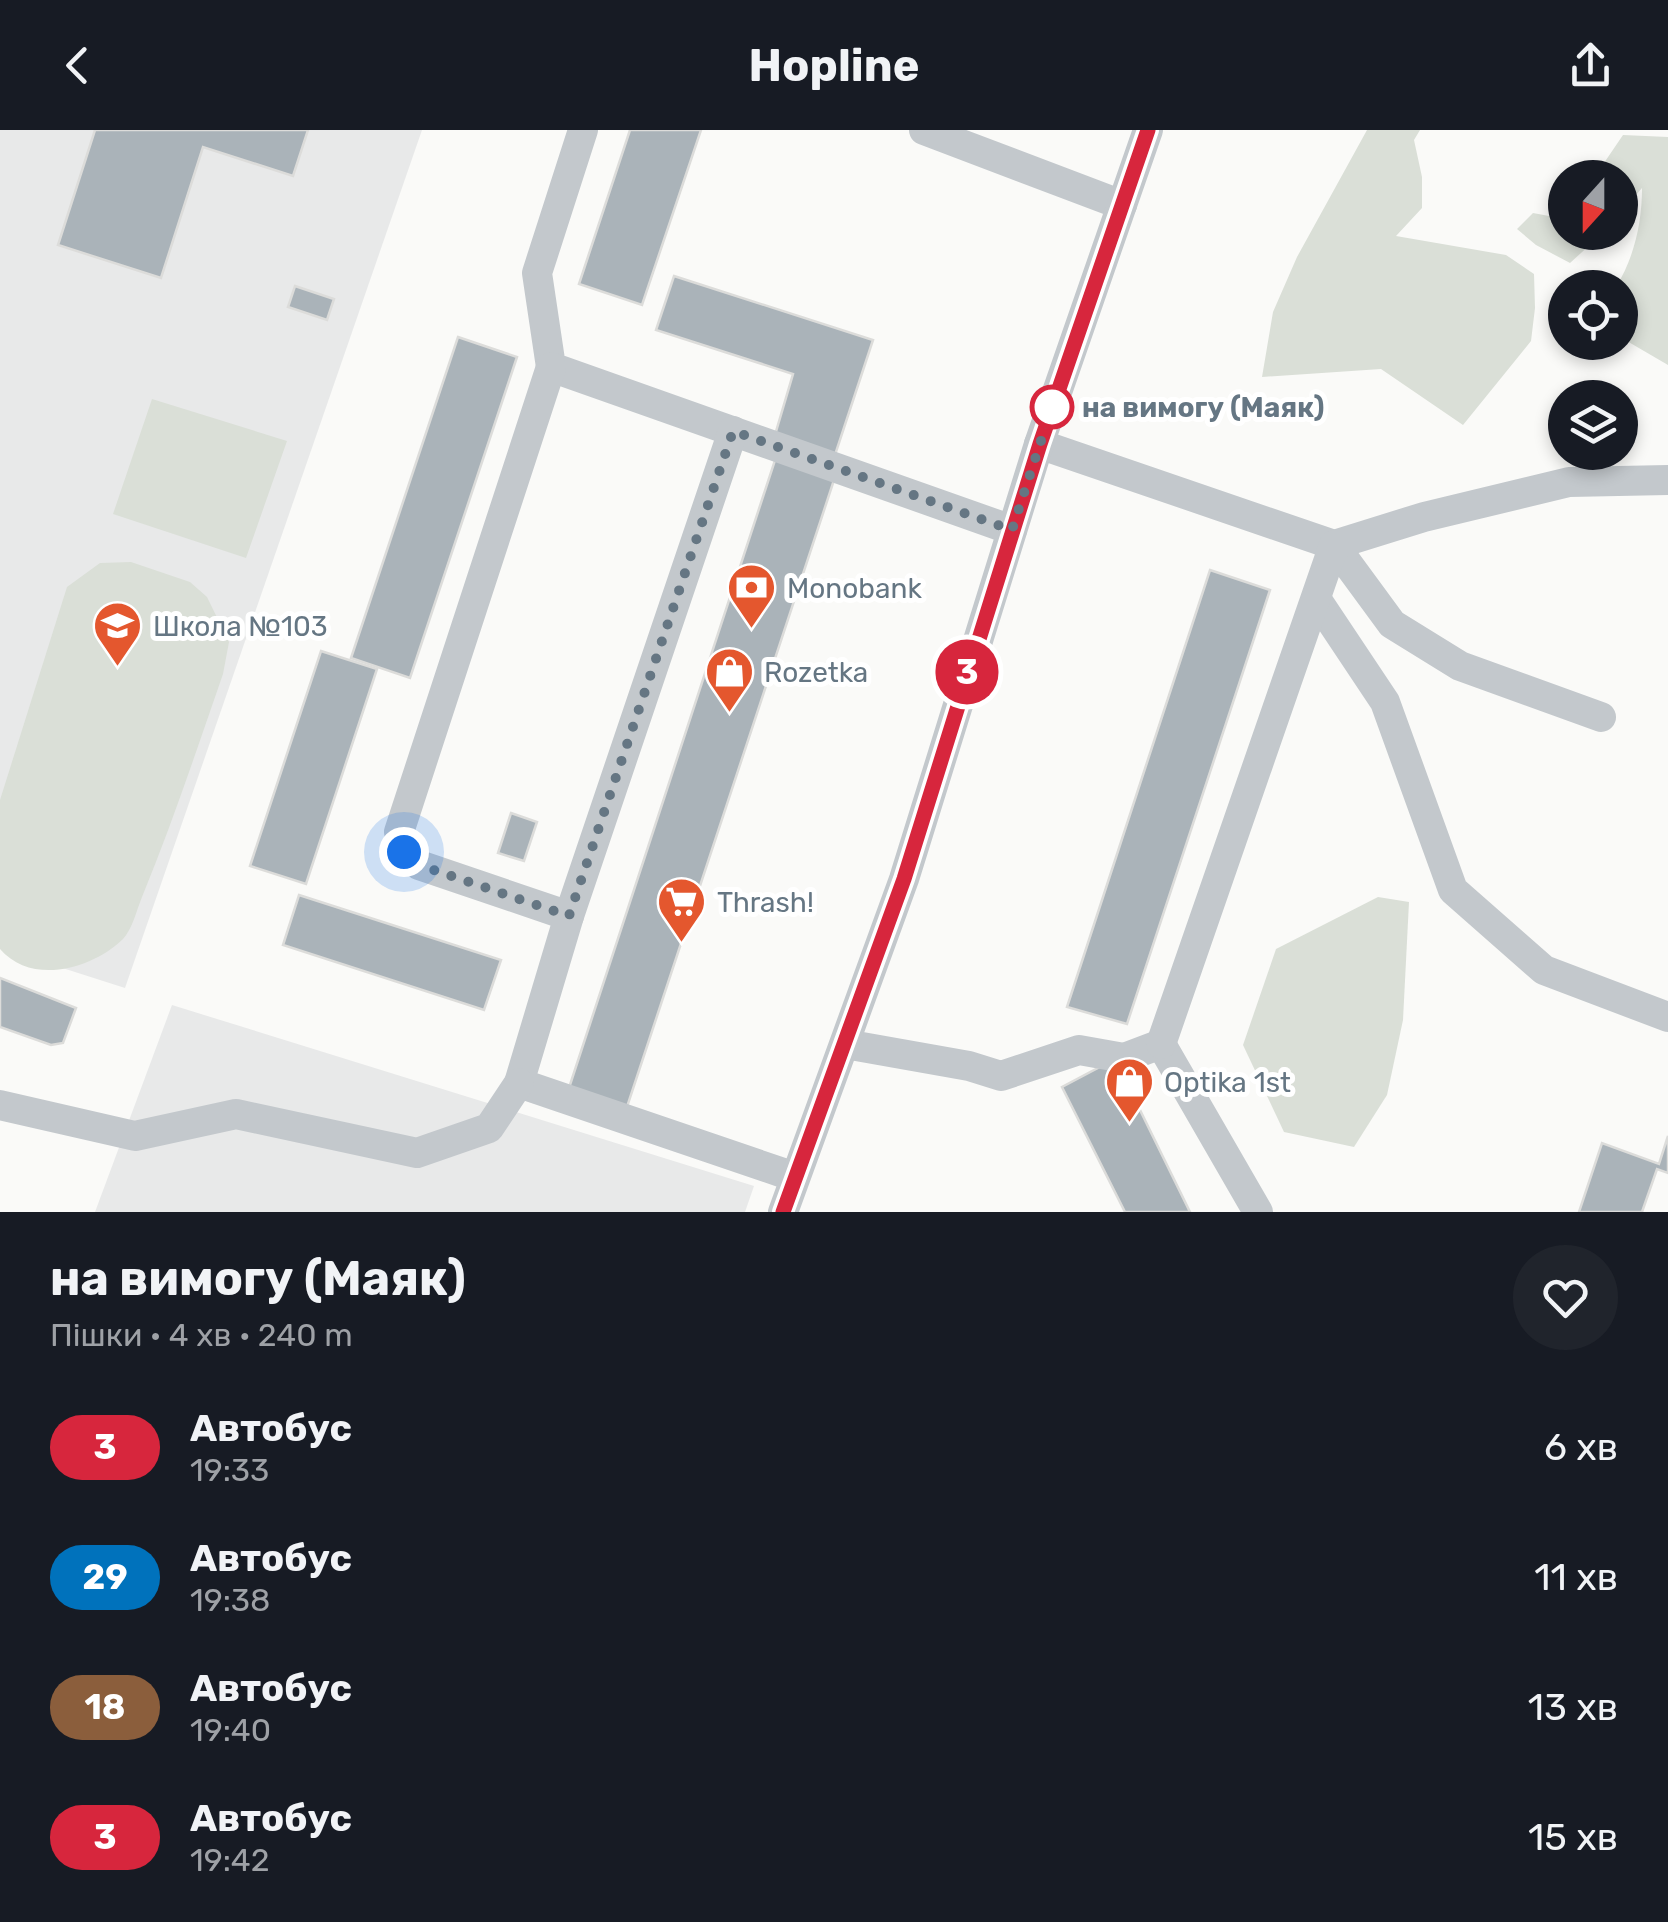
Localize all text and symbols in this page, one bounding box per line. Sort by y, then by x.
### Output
icon: back [50,38,105,93]
icon: share [1563,38,1618,93]
text: Hopline [749,39,919,92]
north arrow [1548,160,1638,250]
map controls [1548,160,1638,470]
button: locate [1548,270,1638,360]
button: layers [1548,380,1638,470]
marker: на вимогу (Маяк) [1031,386,1073,428]
place label: на вимогу (Маяк) [1082,391,1325,424]
bank icon: Monobank [726,562,778,630]
place label: Monobank [787,572,922,605]
school or university icon: Школа №103 [92,600,144,668]
place label: Школа №103 [153,610,328,643]
line badge: 3 [934,640,1000,704]
shop icon: Rozetka [703,646,755,714]
text: 3 [955,651,979,693]
place label: Rozetka [764,656,868,689]
your location [379,827,429,877]
supermarket icon: Thrash! [656,876,708,944]
place label: Thrash! [717,886,814,919]
shop icon: Оptika 1st [1103,1056,1155,1124]
place label: Оptika 1st [1164,1066,1291,1099]
button: heart [1513,1245,1618,1350]
text: на вимогу (Маяк) [50,1250,466,1307]
text: Пішки · 4 хв · 240 m [50,1316,353,1354]
text: Автобус [190,1405,352,1451]
text: 6 хв [1544,1424,1618,1470]
text: 3 [93,1426,117,1468]
text: 19:33 [190,1451,269,1489]
text: Автобус [190,1535,352,1581]
text: 11 хв [1534,1554,1618,1600]
text: 29 [82,1556,128,1598]
text: 19:38 [190,1581,270,1619]
text: Автобус [190,1665,352,1711]
text: 13 хв [1528,1684,1618,1730]
text: 18 [84,1686,126,1728]
text: 19:40 [190,1711,271,1749]
text: Автобус [190,1795,352,1841]
text: 15 хв [1528,1814,1618,1860]
text: 3 [93,1816,117,1858]
text: 19:42 [190,1841,270,1879]

